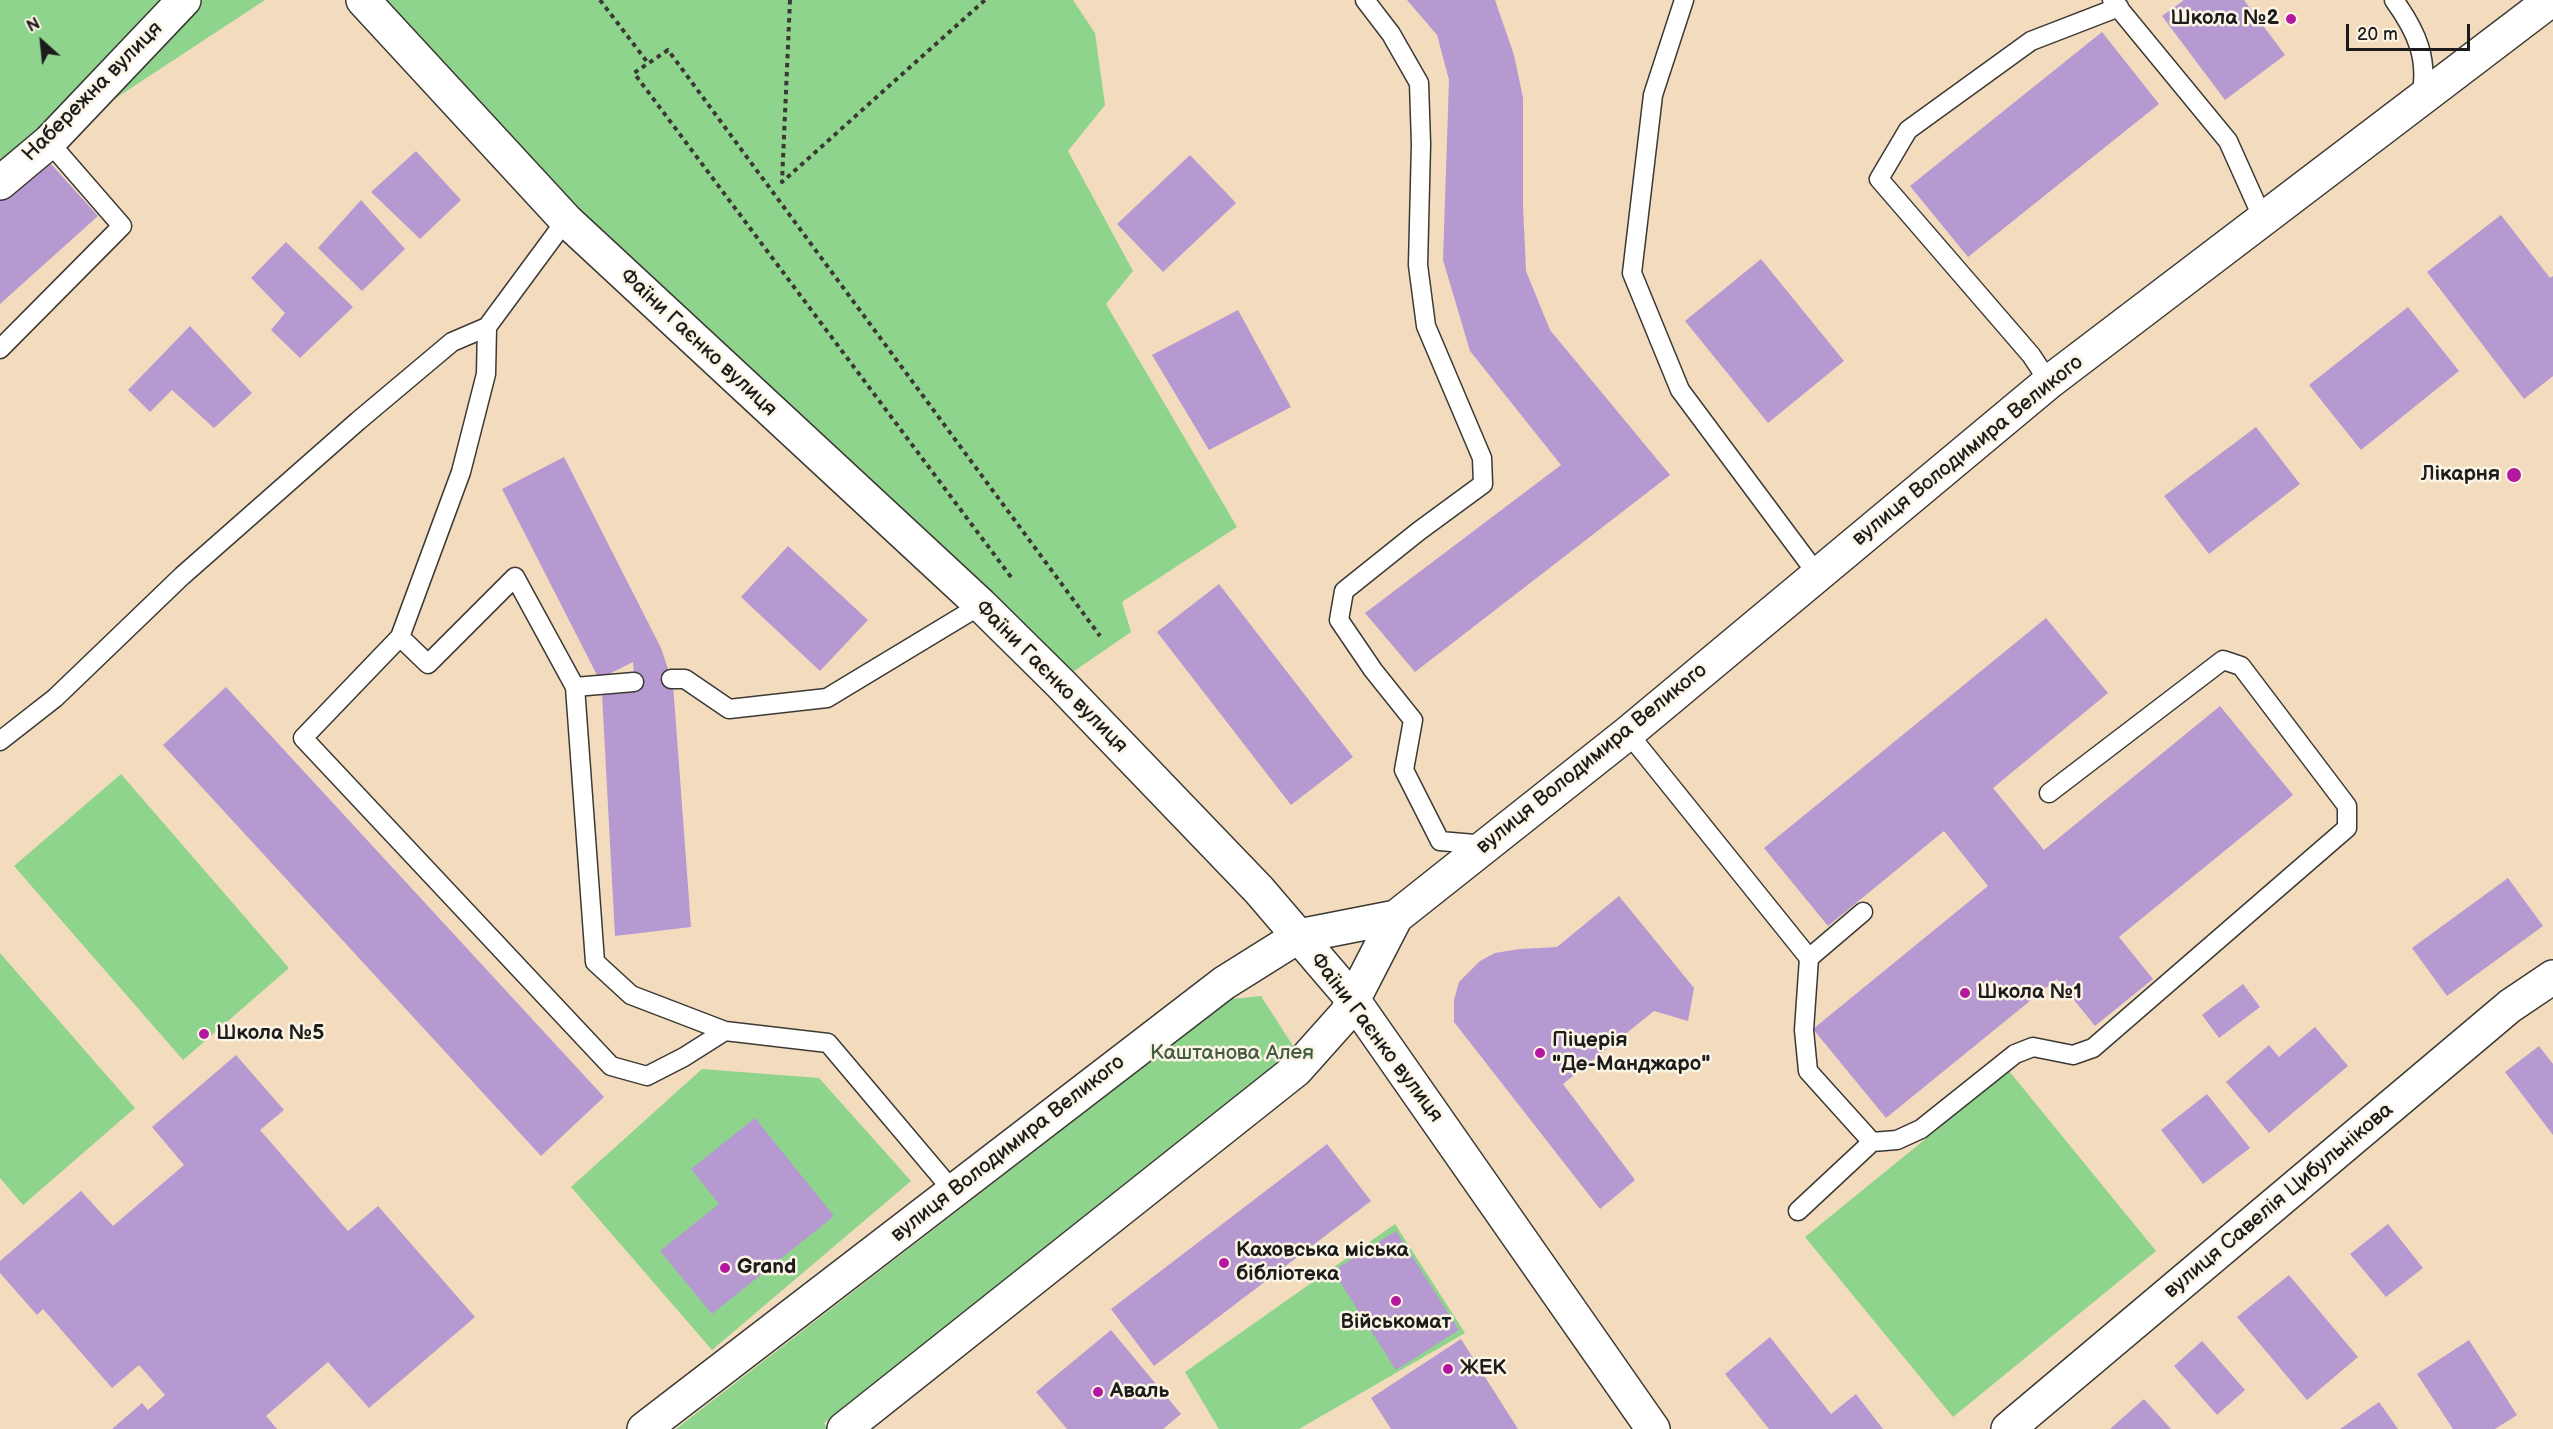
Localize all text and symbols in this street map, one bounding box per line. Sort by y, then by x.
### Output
place label: Школа №2 [2170,6,2279,32]
north arrow [12,12,72,72]
marker: Школа №2 [2284,12,2298,26]
scale bar [2349,12,2474,50]
text: N [24,14,43,37]
street label: Набережна вулиця [18,17,168,167]
text: 20 m [2357,24,2398,45]
street label: Фаїни Гаєнко вулиця [614,264,782,422]
street label: вулиця Володимира Великого [1848,350,2088,552]
place label: Лікарня [2421,462,2500,488]
marker: Лікарня [2505,466,2523,484]
street label: Фаїни Гаєнко вулиця [969,595,1133,759]
street label: вулиця Володимира Великого [1472,658,1712,860]
street label: Фаїни Гаєнко вулиця [1304,948,1448,1128]
place label: Школа №1 [1977,980,2082,1006]
marker: Школа №1 [1958,986,1972,1000]
place label: Школа №5 [216,1021,324,1047]
marker: Школа №5 [197,1027,211,1041]
place label: Піцерія "Де-Манджаро" [1552,1028,1710,1078]
park label: Каштанова Алея [1150,1041,1314,1067]
marker: Піцерія "Де-Манджаро" [1533,1046,1547,1060]
street label: вулиця Володимира Великого [886,1050,1130,1248]
street label: вулиця Савелія Цибульнікова [2159,1098,2399,1304]
place label: Каховська міська бібліотека [1236,1238,1409,1288]
place label: Grand [737,1255,796,1281]
marker: Каховська міська бібліотека [1217,1256,1231,1270]
marker: Grand [718,1261,732,1275]
marker: Військомат [1389,1294,1403,1308]
place label: Військомат [1340,1310,1452,1336]
place label: ЖЕК [1460,1356,1506,1382]
marker: ЖЕК [1441,1362,1455,1376]
place label: Аваль [1110,1379,1169,1405]
marker: Аваль [1091,1385,1105,1399]

